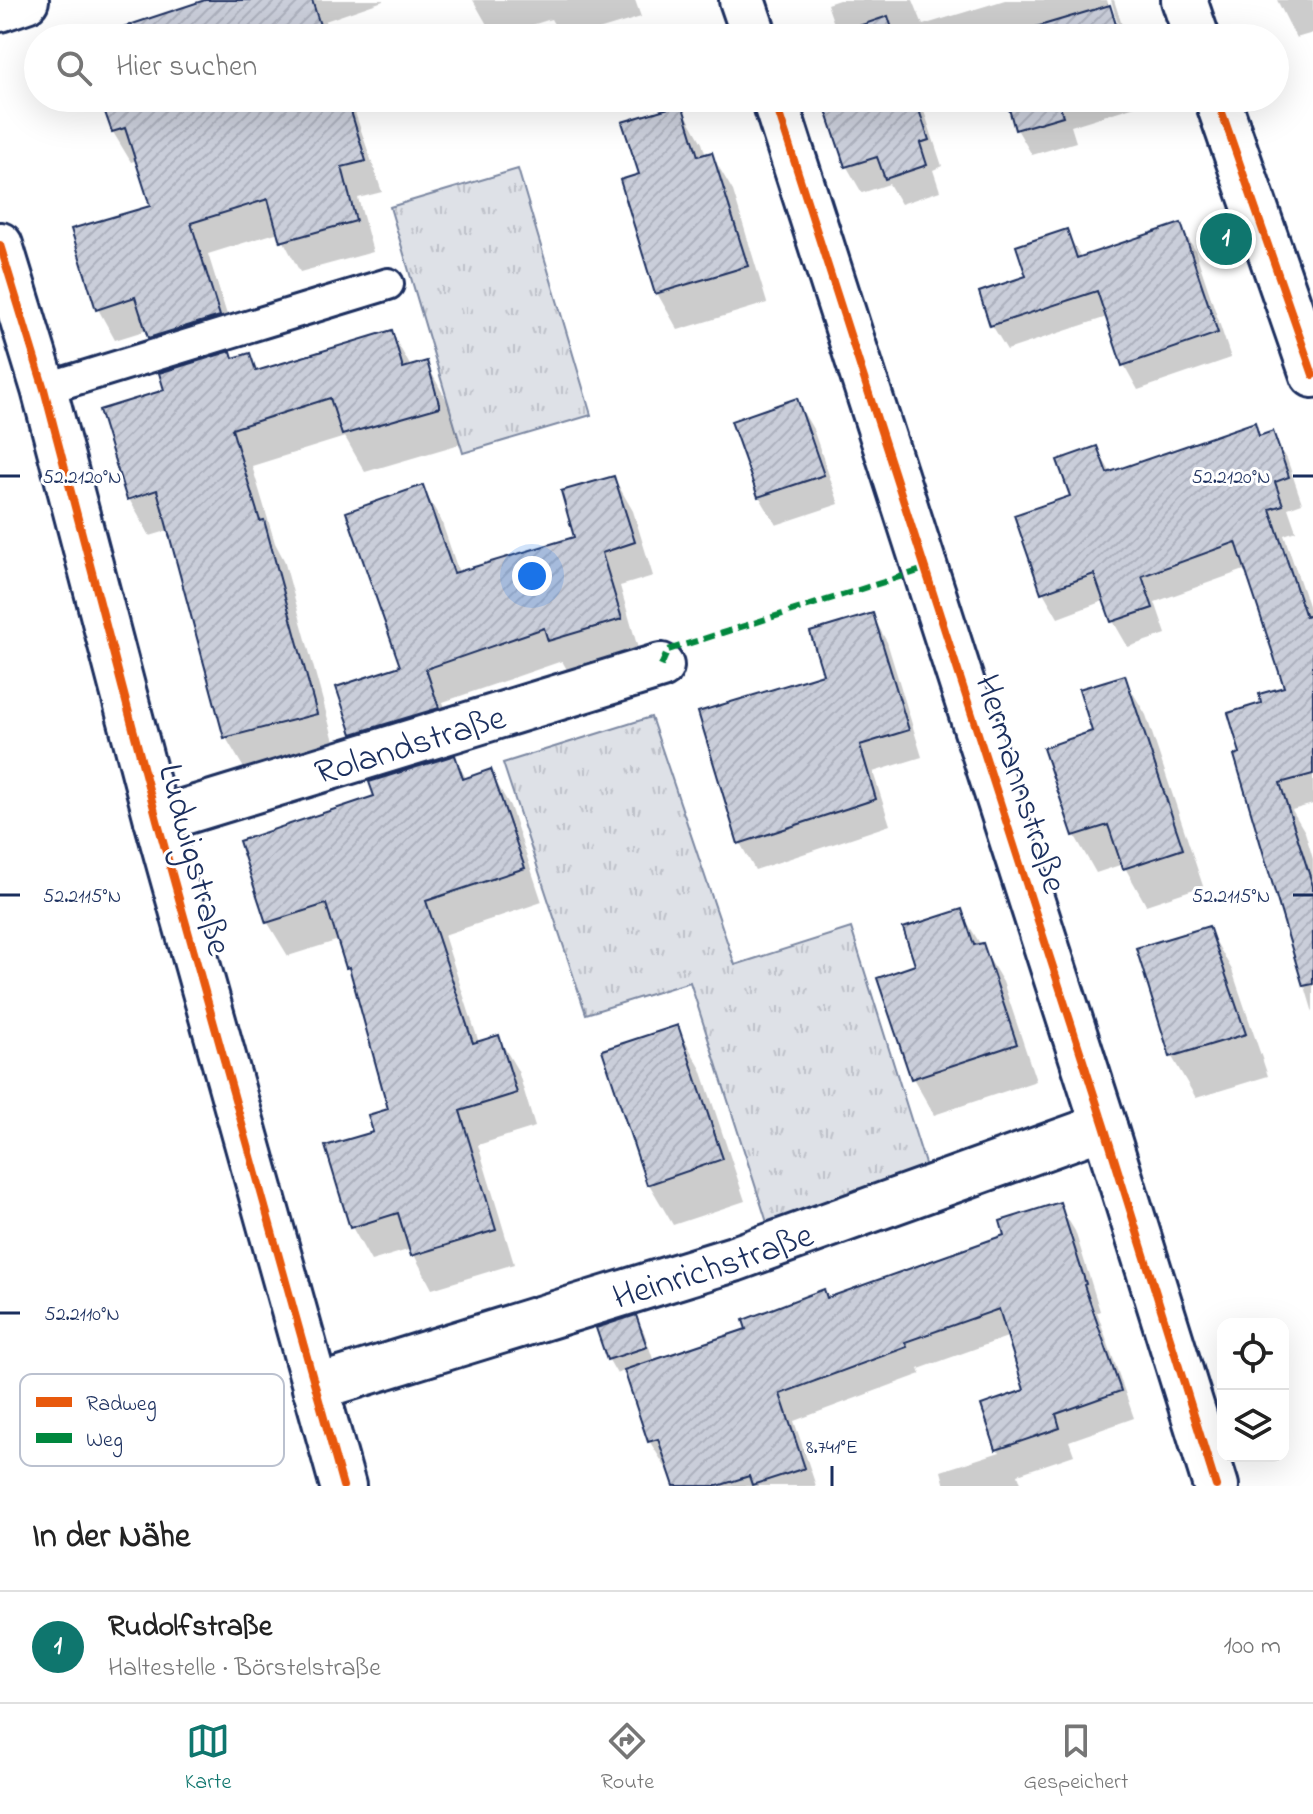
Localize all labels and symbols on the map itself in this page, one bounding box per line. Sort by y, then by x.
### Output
pin: 1 [1200,209,1252,269]
text: 52.2120°N [42,464,122,493]
text: 52.2120°N [1191,464,1271,493]
your location [512,556,552,596]
street label: Hermannstraße [958,668,1079,901]
street label: Rolandstraße [309,693,514,801]
street label: Ludwigstraße [142,758,244,963]
text: 52.2115°N [43,883,121,912]
text: 52.2115°N [1192,883,1270,912]
street label: Heinrichstraße [607,1210,822,1326]
text: 52.2110°N [44,1301,120,1330]
legend [20,1374,284,1466]
text: Radweg [86,1389,157,1422]
text: Weg [86,1425,123,1458]
text: 8.741°E [806,1434,858,1463]

